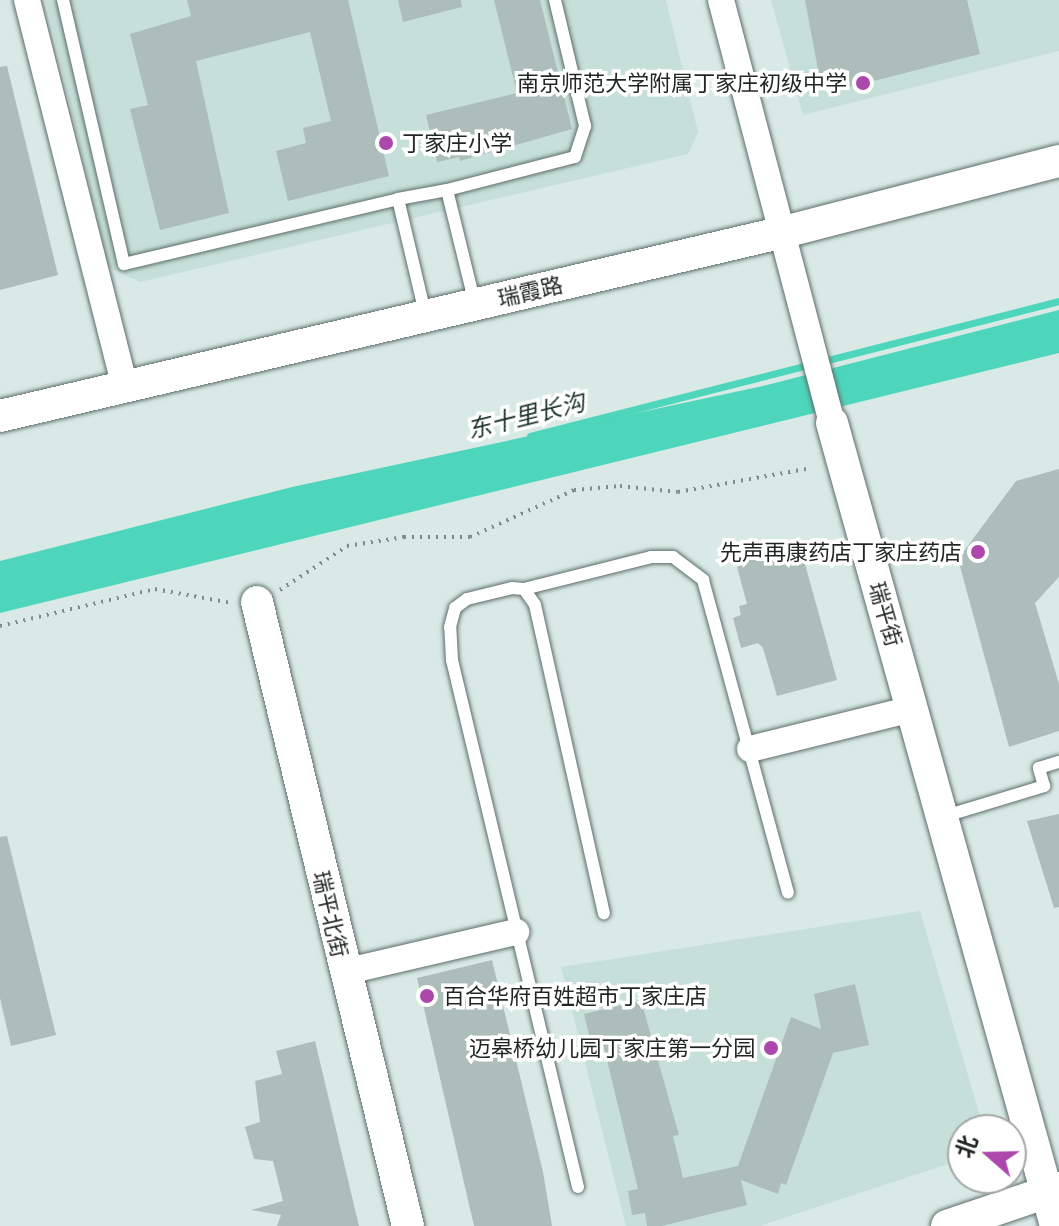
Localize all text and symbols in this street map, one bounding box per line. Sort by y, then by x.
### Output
place label: 南京师范大学附属丁家庄初级中学 [517,70,847,96]
marker: 南京师范大学附属丁家庄初级中学 [854,74,872,92]
place label: 丁家庄小学 [402,130,512,156]
marker: 丁家庄小学 [377,134,395,152]
street label: 瑞霞路 [495,271,565,311]
water label: 东十里长沟 [464,388,588,444]
place label: 先声再康药店丁家庄药店 [720,539,962,565]
marker: 先声再康药店丁家庄药店 [969,543,987,561]
street label: 瑞平街 [864,579,908,649]
street label: 瑞平北街 [308,868,354,960]
place label: 百合华府百姓超市丁家庄店 [443,983,707,1009]
marker: 百合华府百姓超市丁家庄店 [418,987,436,1005]
place label: 迈皋桥幼儿园丁家庄第一分园 [469,1035,755,1061]
marker: 迈皋桥幼儿园丁家庄第一分园 [762,1039,780,1057]
north arrow [947,1114,1027,1194]
text: 北 [948,1131,983,1162]

